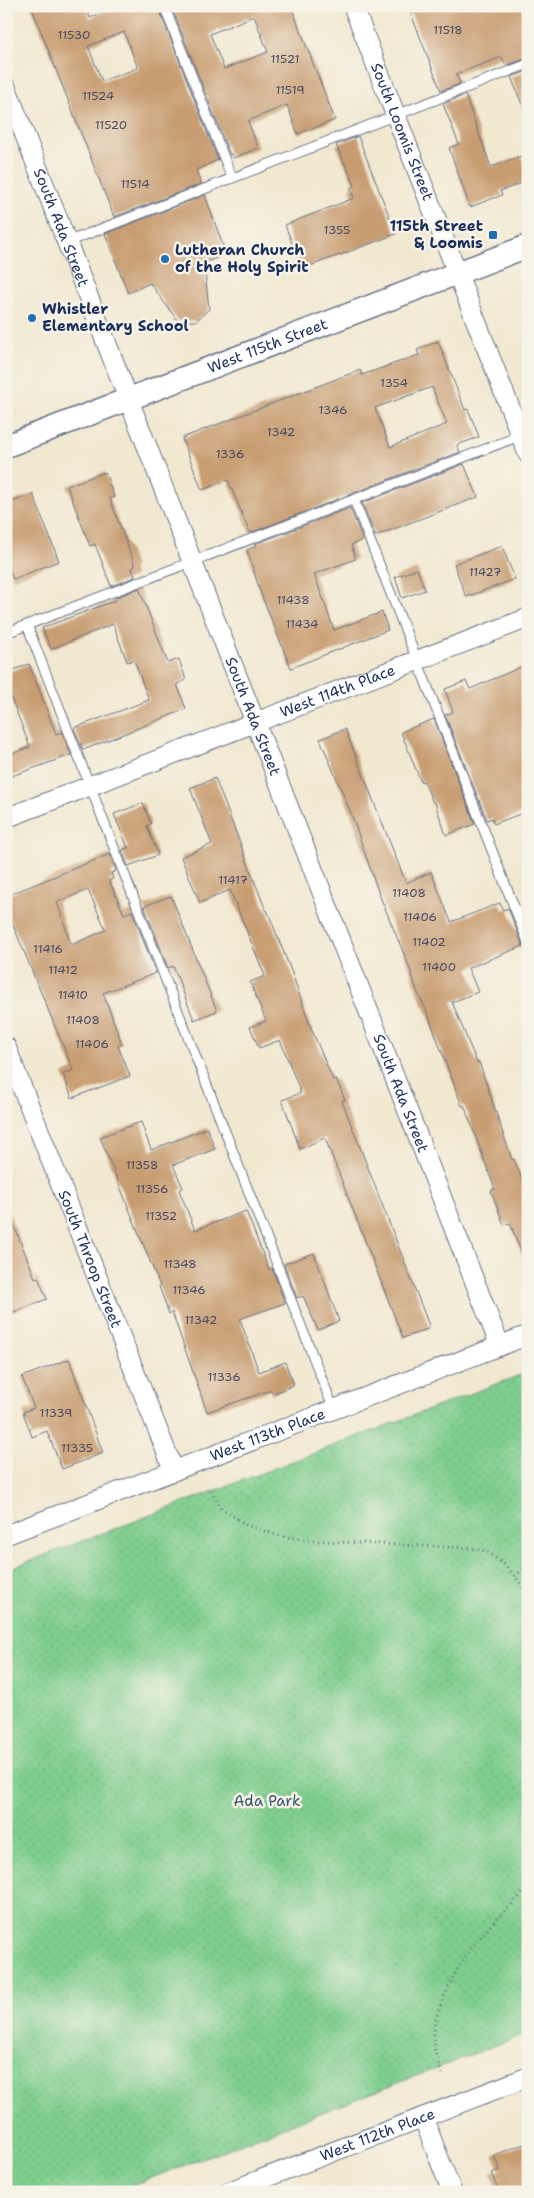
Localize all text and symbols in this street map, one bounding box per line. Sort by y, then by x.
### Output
house number: 11518 [433,22,463,38]
house number: 11530 [58,27,90,43]
house number: 11521 [271,51,299,67]
street label: South Loomis Street [366,60,438,203]
house number: 11519 [275,82,305,98]
house number: 11524 [82,88,114,104]
house number: 11520 [95,117,127,133]
street label: South Ada Street [29,165,93,290]
house number: 11514 [120,176,150,192]
place label: 115th Street & Loomis [389,216,483,253]
house number: 1355 [324,222,350,238]
marker: 115th Street & Loomis [487,229,499,241]
place label: Lutheran Church of the Holy Spirit [175,240,309,277]
marker: Lutheran Church of the Holy Spirit [159,253,171,265]
place label: Whistler Elementary School [42,299,189,336]
marker: Whistler Elementary School [26,312,38,324]
street label: West 115th Street [205,314,330,378]
house number: 1354 [380,375,408,391]
house number: 1346 [319,402,347,418]
house number: 1342 [267,424,295,440]
house number: 1336 [216,446,244,462]
house number: 11427 [469,564,501,580]
house number: 11438 [276,592,310,608]
house number: 11434 [285,616,319,632]
street label: South Ada Street [221,654,285,778]
street label: West 114th Place [277,660,398,722]
house number: 11417 [218,872,248,888]
house number: 11408 [392,885,426,901]
house number: 11406 [403,909,437,925]
house number: 11402 [412,934,446,950]
house number: 11416 [33,941,63,957]
house number: 11400 [422,959,456,975]
house number: 11412 [48,962,78,978]
house number: 11410 [58,987,88,1003]
house number: 11408 [66,1012,100,1028]
street label: South Ada Street [369,1031,433,1155]
house number: 11406 [75,1036,109,1052]
house number: 11358 [126,1157,158,1173]
house number: 11356 [136,1181,168,1197]
street label: South Throop Street [54,1187,126,1331]
house number: 11352 [145,1208,177,1224]
house number: 11348 [163,1256,197,1272]
house number: 11346 [172,1282,206,1298]
house number: 11342 [185,1312,217,1328]
house number: 11336 [207,1369,241,1385]
street label: West 113th Place [207,1404,328,1466]
house number: 11339 [40,1405,72,1421]
house number: 11335 [61,1440,93,1456]
park label: Ada Park [233,1791,301,1811]
street label: West 112th Place [317,2104,438,2166]

